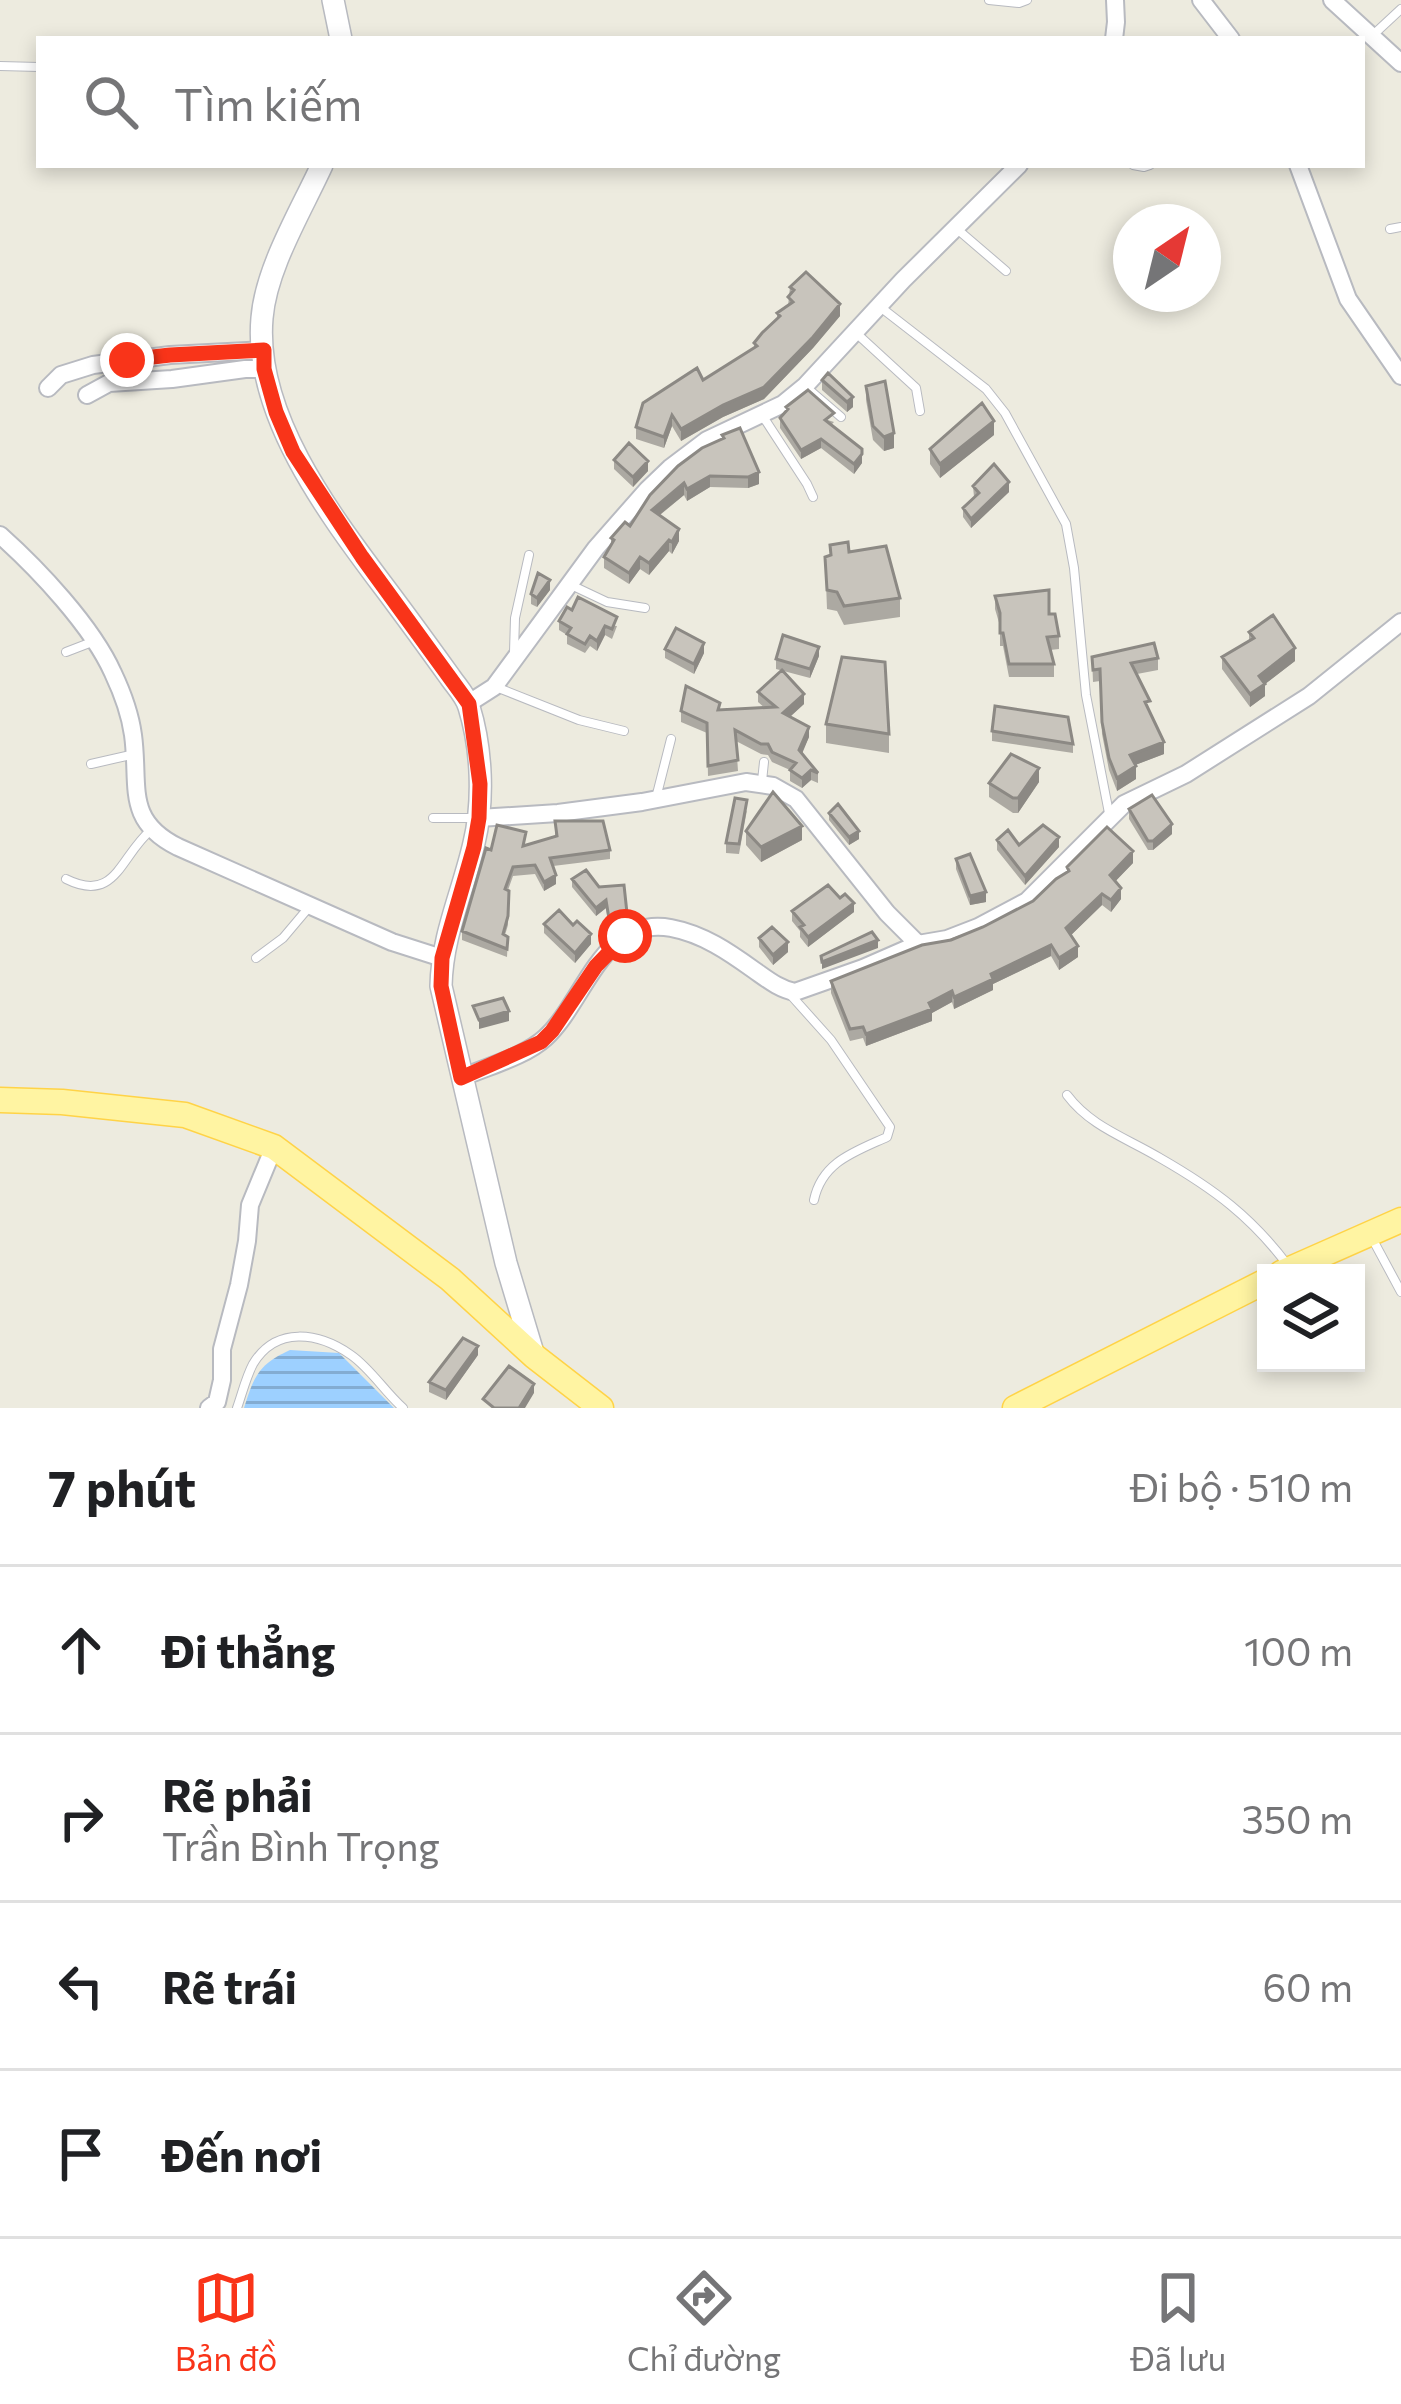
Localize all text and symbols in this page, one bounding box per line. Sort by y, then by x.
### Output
search box [36,36,1365,168]
icon: search [78,69,144,135]
text: Tìm kiếm [174,75,362,130]
north arrow [1113,204,1221,312]
route end [100,333,154,387]
route start [598,909,652,963]
map controls [1257,1264,1365,1372]
button: layers [1257,1264,1365,1372]
text: 7 phút [48,1455,196,1518]
text: Đi bộ · 510 m [1130,1462,1353,1510]
icon: ahead [48,1617,114,1683]
text: Đi thẳng [162,1622,335,1677]
text: 100 m [1244,1626,1353,1674]
text: Rẽ phải [162,1766,312,1821]
icon: right [48,1785,114,1851]
text: 350 m [1241,1794,1353,1842]
text: Trần Bình Trọng [162,1821,440,1869]
icon: left [48,1953,114,2019]
text: Rẽ trái [162,1958,297,2013]
text: 60 m [1262,1962,1353,2010]
icon: arrive [48,2121,114,2187]
text: Đến nơi [162,2126,322,2181]
tab: Bản đồ [175,2265,277,2378]
tab: Chỉ đường [627,2265,781,2378]
tab: Đã lưu [1131,2265,1226,2378]

